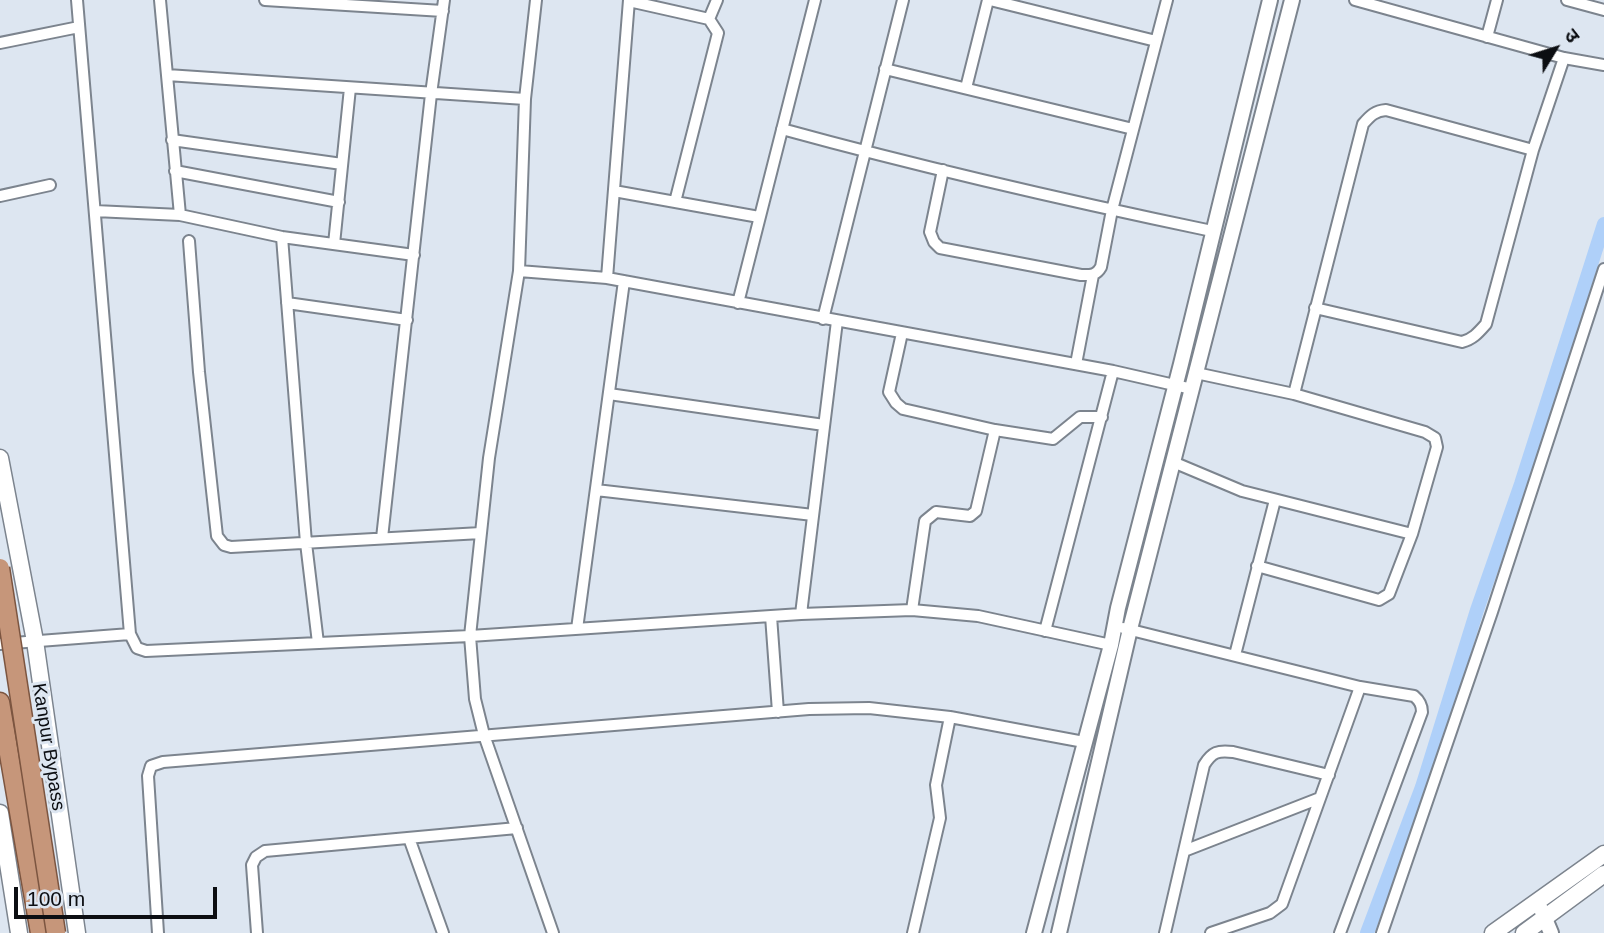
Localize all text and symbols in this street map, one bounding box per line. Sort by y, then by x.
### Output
north arrow [1520,14,1590,84]
text: उ [1560,25,1584,47]
street label: Kanpur Bypass [27,682,69,812]
scale bar [18,874,220,918]
text: 100 m [27,887,85,910]

